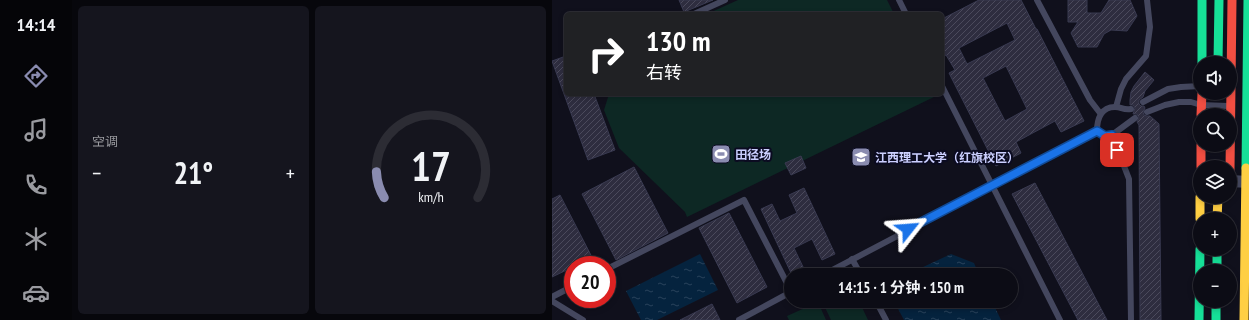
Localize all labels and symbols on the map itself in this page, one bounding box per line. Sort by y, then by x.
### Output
pin [1100,133,1134,167]
sports icon: 田径场 [710,143,732,165]
school or university icon: 江西理工大学（红旗校区） [850,146,872,168]
place label: 田径场 [735,147,771,162]
place label: 江西理工大学（红旗校区） [875,150,1019,165]
position arrow [887,208,929,250]
speed limit sign: 20 [564,256,616,308]

